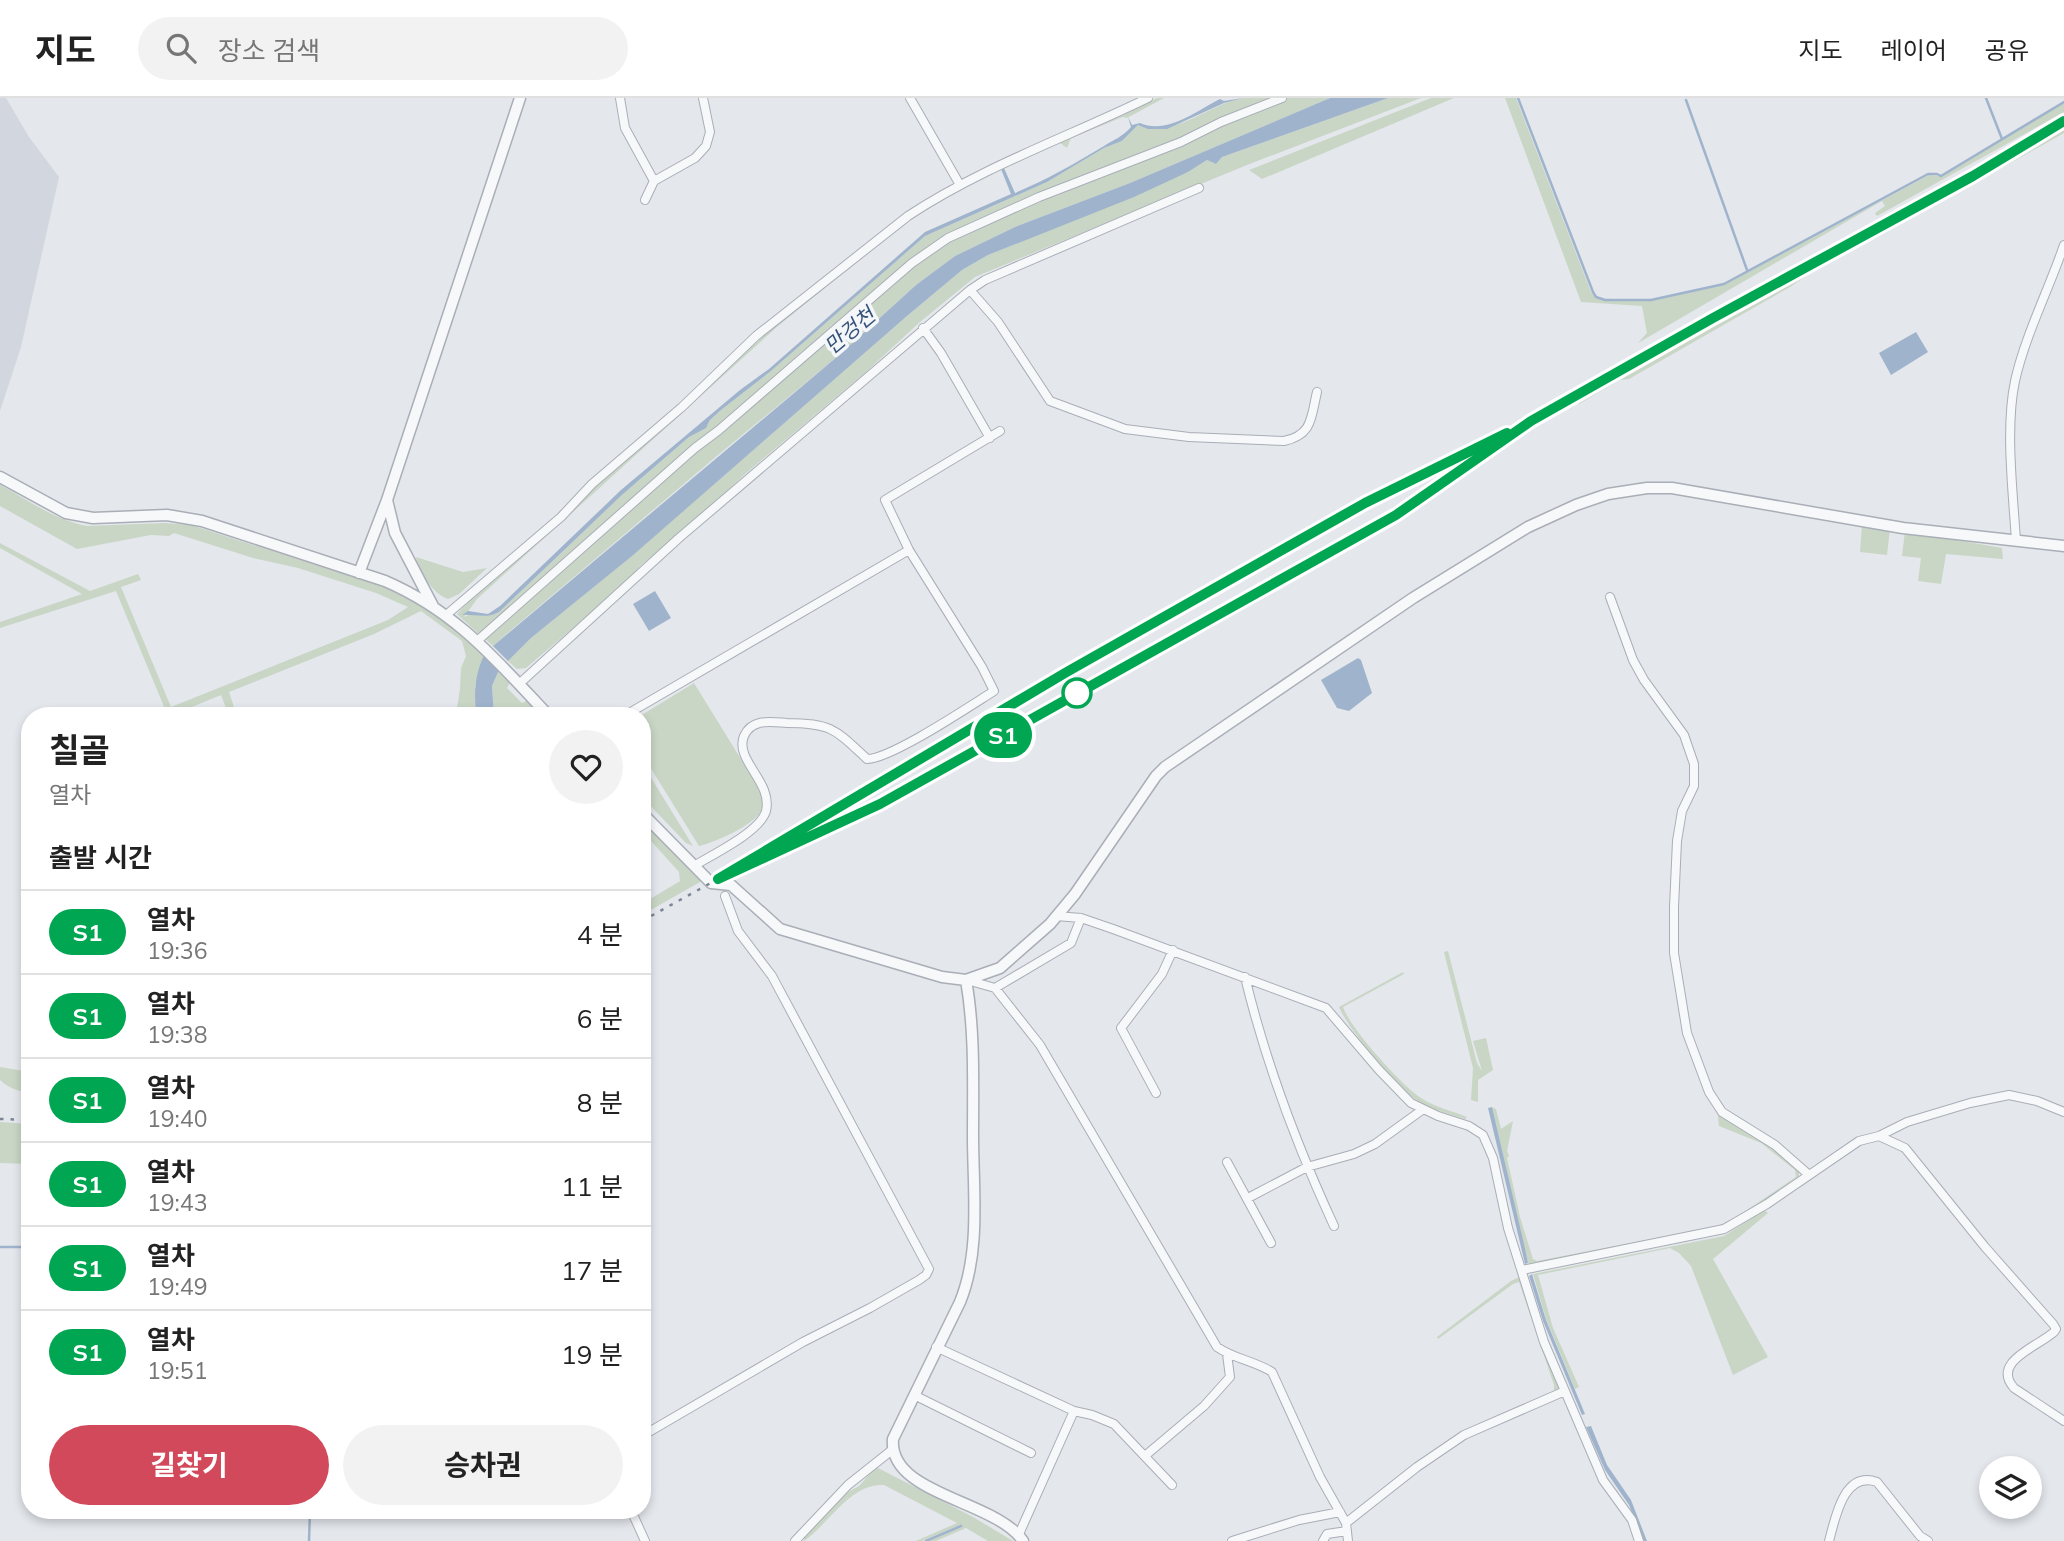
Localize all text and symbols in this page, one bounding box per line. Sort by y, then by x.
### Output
search box [138,17,628,80]
text: 지도 [35,29,96,70]
icon: search [162,29,200,67]
text: 장소 검색 [218,34,320,67]
text: 지도 [1798,35,1843,65]
text: 레이어 [1881,35,1947,65]
text: 공유 [1985,35,2029,65]
water label: 만겅천 [819,300,882,359]
unlabelled marker [1062,678,1092,708]
line badge: S1 [972,712,1034,758]
text: S1 [988,720,1018,750]
text: 칠골 [49,729,110,770]
button: heart [549,730,623,804]
text: 열차 [49,780,91,809]
text: 출발 시간 [49,841,152,874]
text: 열차 [147,903,195,936]
text: S1 [73,917,102,947]
text: 4 분 [577,918,623,951]
text: 19:36 [147,936,207,965]
text: 열차 [147,987,195,1020]
text: S1 [73,1001,102,1031]
text: 6 분 [577,1002,623,1035]
text: 19:38 [147,1020,207,1049]
text: 열차 [147,1071,195,1104]
text: S1 [73,1085,102,1115]
text: 8 분 [577,1086,623,1119]
text: 19:40 [147,1104,207,1133]
text: 열차 [147,1155,195,1188]
text: S1 [73,1169,102,1199]
text: 11 분 [561,1170,623,1203]
text: 19:43 [147,1188,207,1217]
text: 열차 [147,1239,195,1272]
text: S1 [73,1253,102,1283]
text: 17 분 [561,1254,623,1287]
text: 19:49 [147,1272,207,1301]
text: 열차 [147,1323,195,1356]
text: S1 [73,1337,102,1367]
text: 19 분 [561,1338,623,1371]
text: 19:51 [147,1356,207,1385]
button: 길찾기 [49,1425,329,1505]
button: 승차권 [343,1425,623,1505]
map controls [1979,1456,2042,1519]
button: layers [1979,1456,2042,1519]

